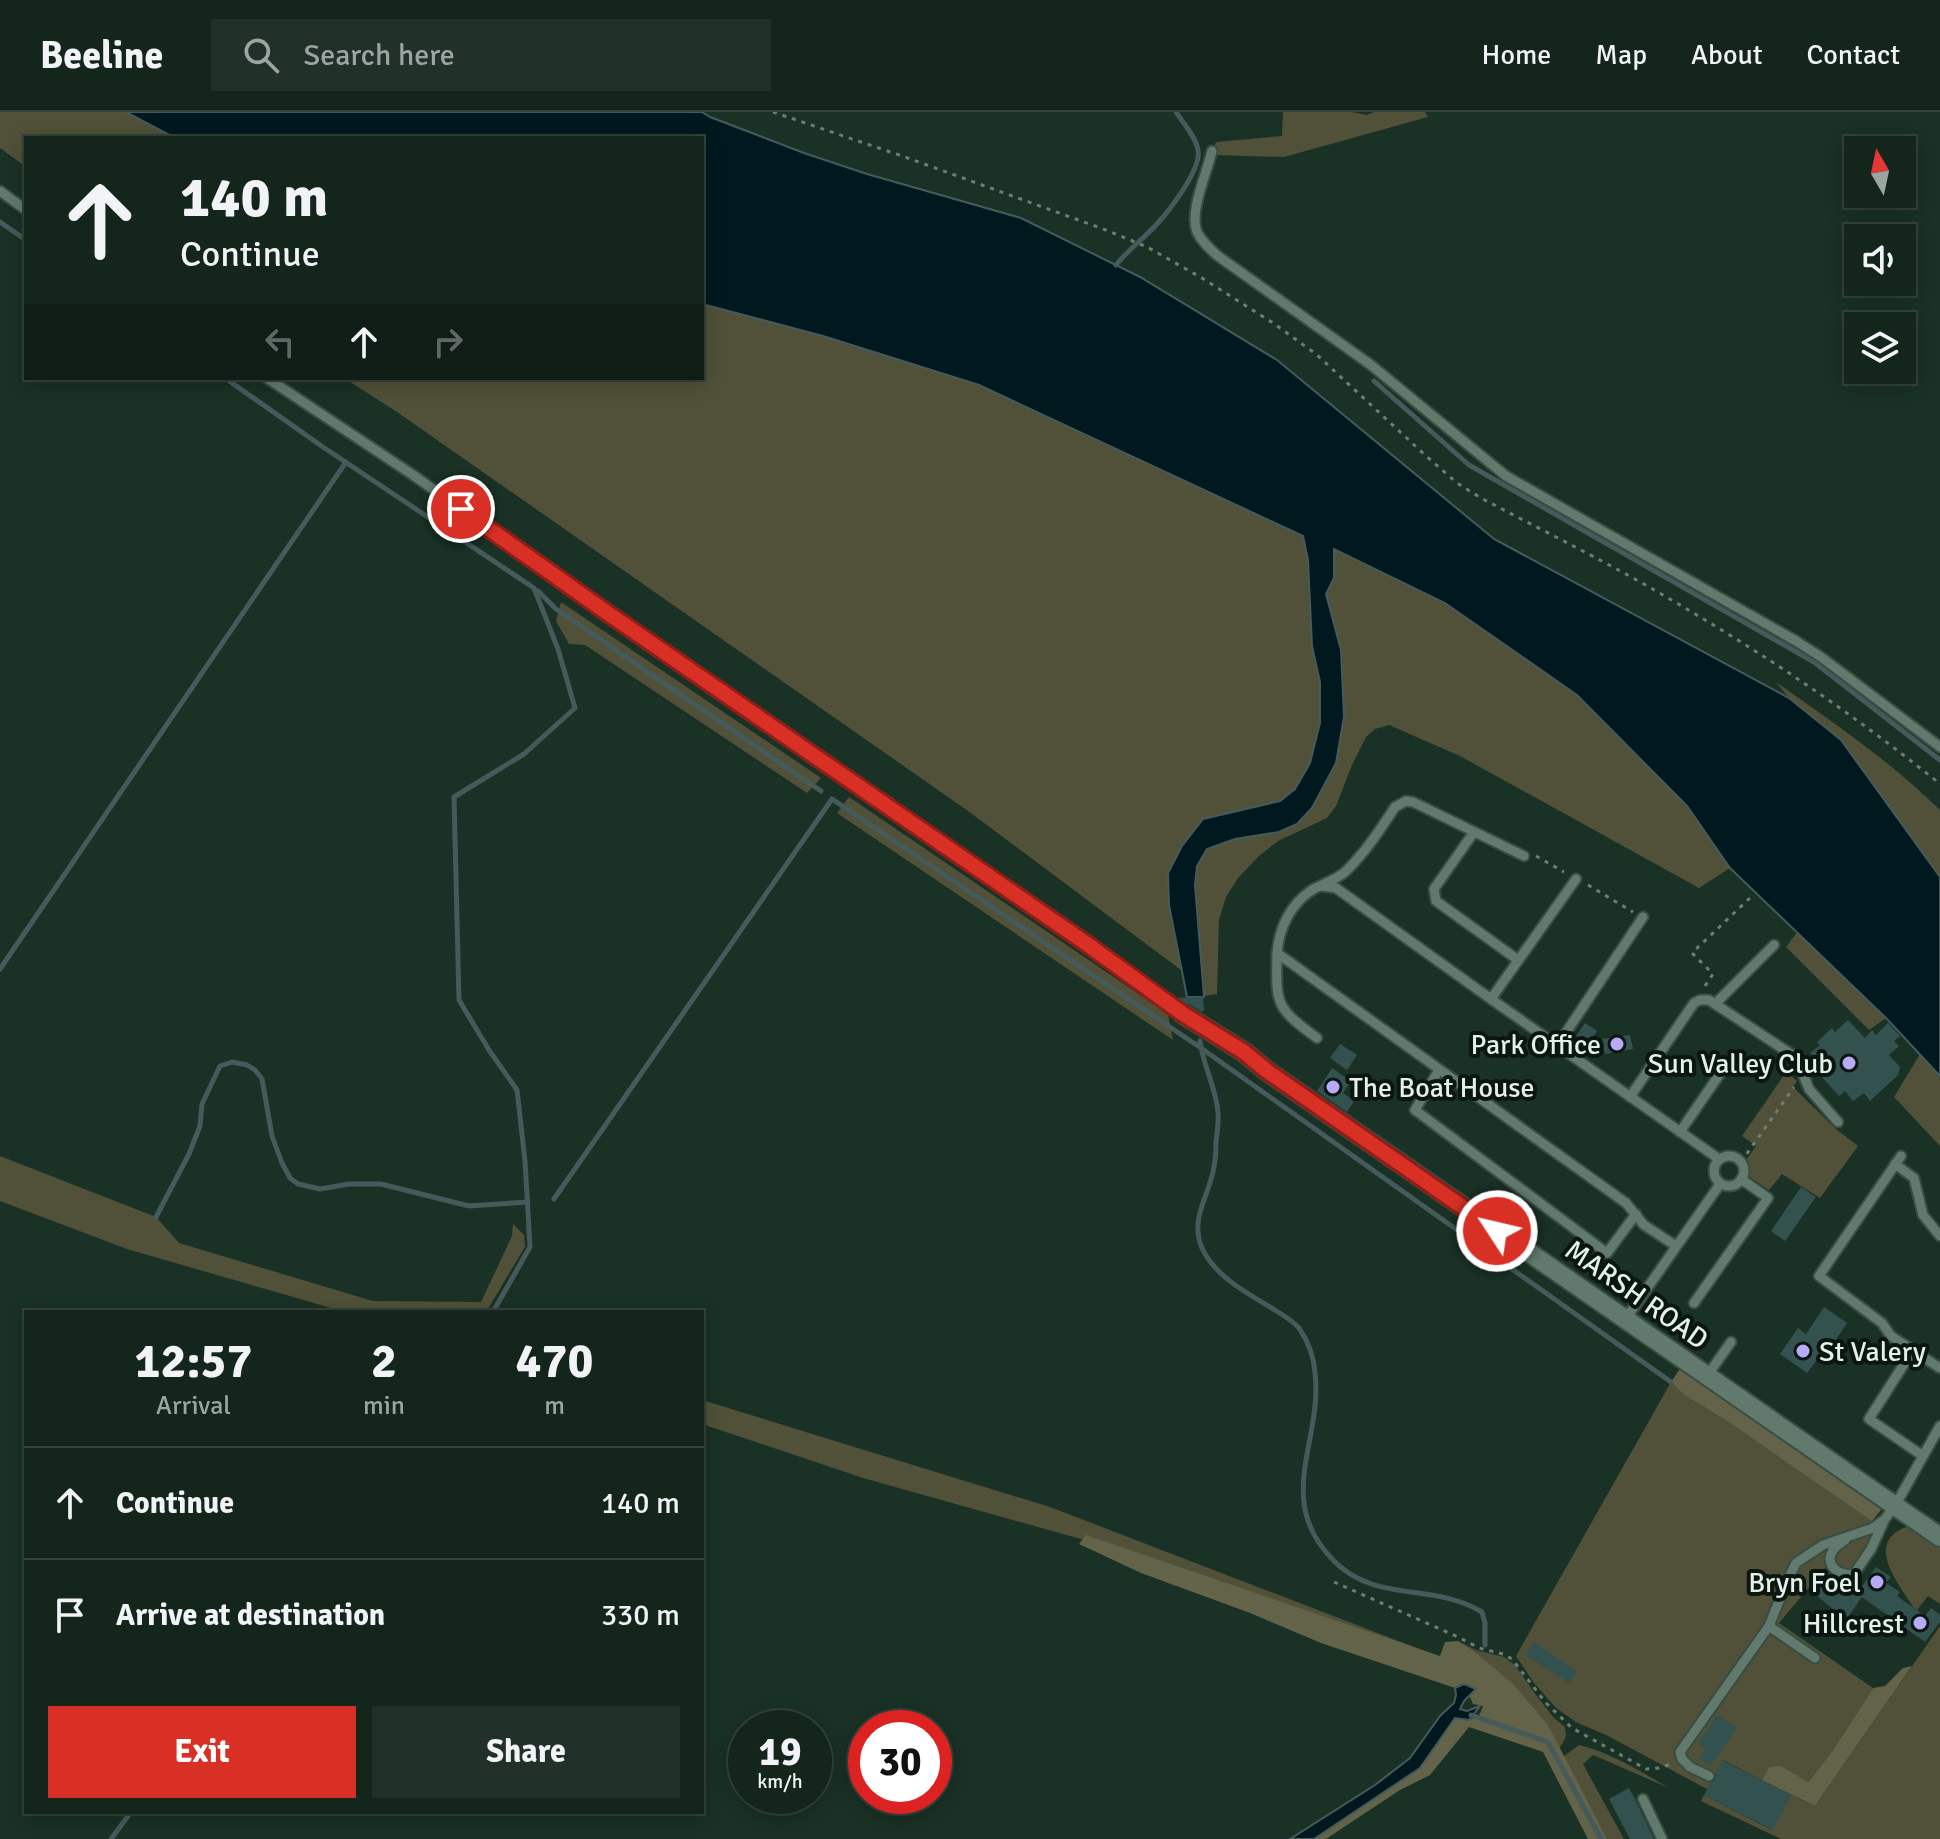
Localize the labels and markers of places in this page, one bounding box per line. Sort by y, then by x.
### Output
pin [427,475,495,543]
place label: Park Office [1471,1028,1601,1062]
marker: Park Office [1608,1035,1626,1053]
place label: Sun Valley Club [1648,1047,1833,1081]
marker: Sun Valley Club [1840,1054,1858,1072]
place label: The Boat House [1349,1071,1535,1105]
marker: The Boat House [1324,1078,1342,1096]
place label: St Valery [1819,1335,1926,1369]
marker: St Valery [1794,1342,1812,1360]
place label: Bryn Foel [1748,1566,1861,1600]
marker: Bryn Foel [1868,1573,1886,1591]
place label: Hillcrest [1803,1607,1904,1641]
marker: Hillcrest [1911,1614,1929,1632]

